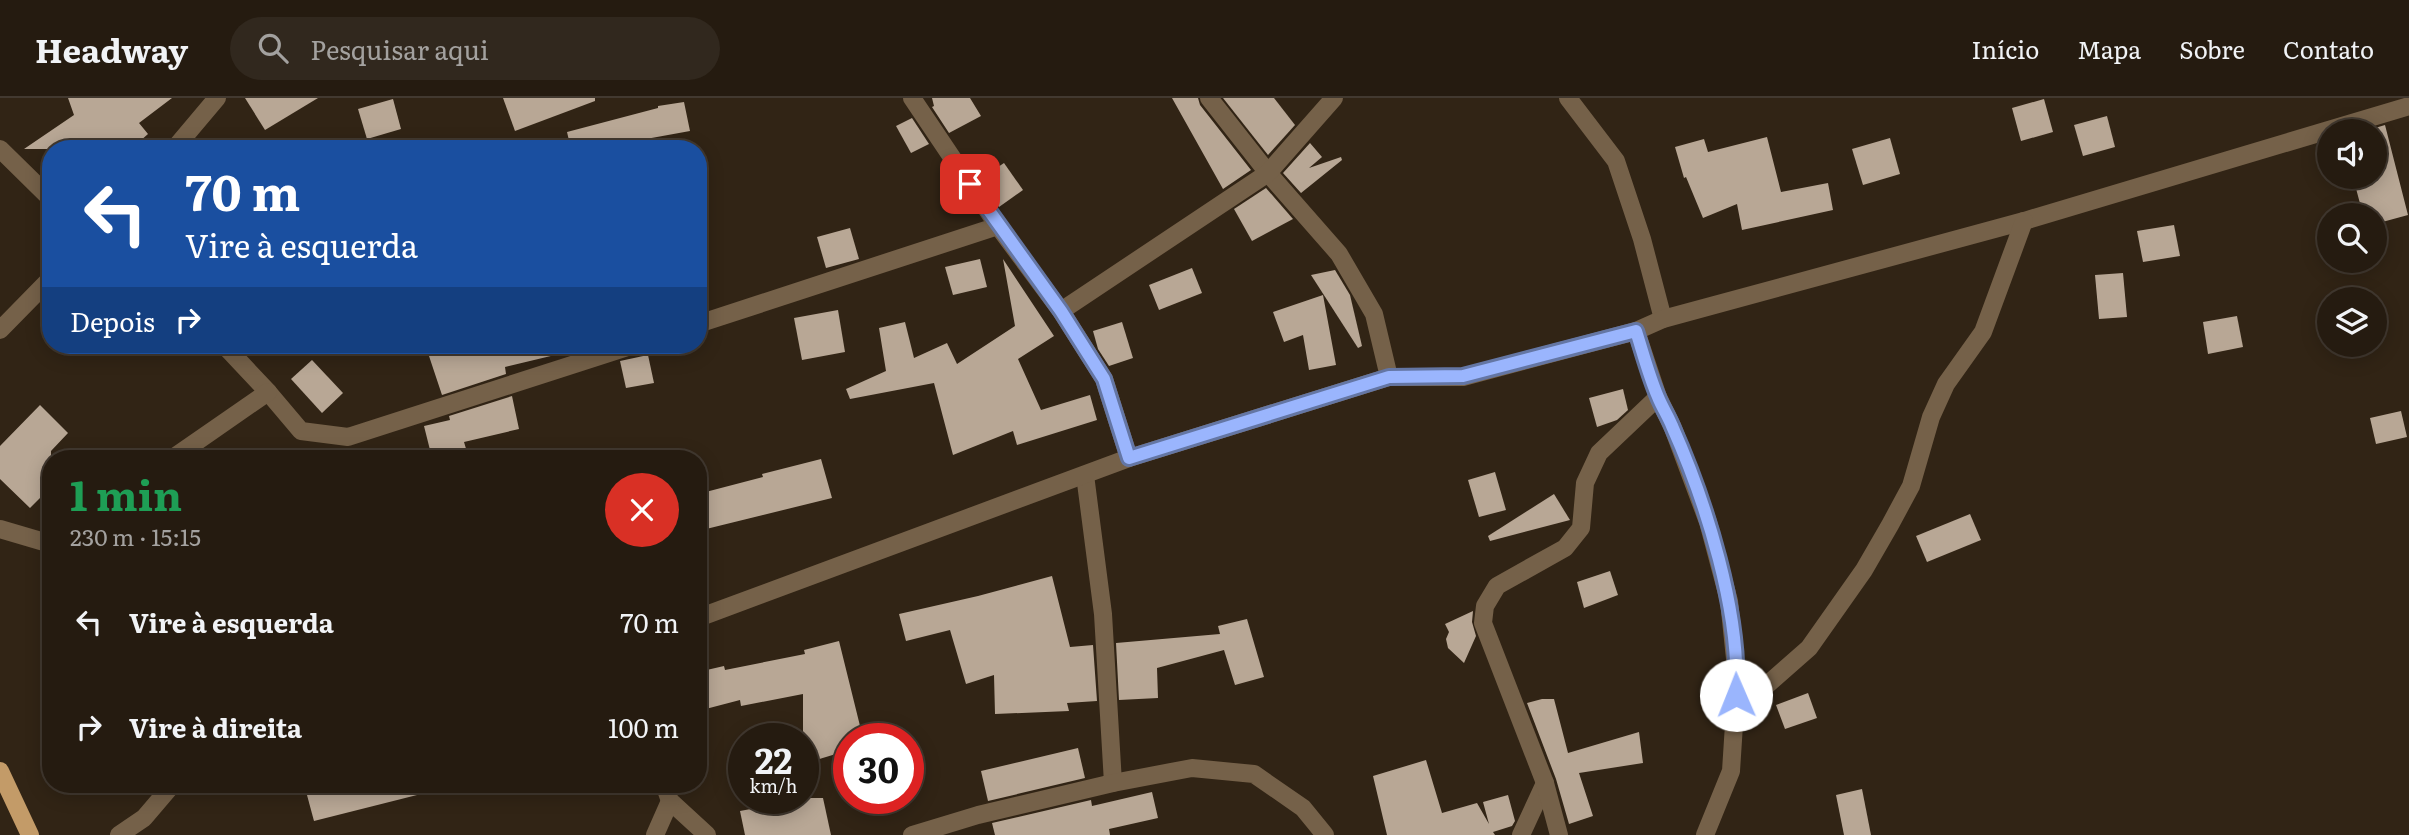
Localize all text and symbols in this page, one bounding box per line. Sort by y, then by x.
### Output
search box [230,17,720,80]
text: Headway [35,24,188,73]
icon: search [254,29,292,67]
text: Pesquisar aqui [310,29,489,68]
text: Início [1972,31,2039,66]
text: Mapa [2077,31,2141,66]
text: Sobre [2179,31,2245,66]
text: Contato [2283,31,2374,66]
map controls [2317,119,2387,357]
button: sound [2317,119,2387,189]
text: 70 m [185,153,300,226]
pin [940,154,1000,214]
icon: arrive [951,165,989,203]
icon: left [70,168,161,259]
button: search [2317,203,2387,273]
text: Vire à esquerda [185,220,418,268]
button: layers [2317,287,2387,357]
text: Depois [70,301,155,340]
icon: right [169,301,207,339]
text: 1 min [70,462,182,524]
button: close [605,473,679,547]
text: 230 m · 15:15 [70,519,201,553]
text: Vire à esquerda [129,602,334,641]
text: 70 m [620,602,679,641]
icon: left [70,603,108,641]
position arrow [1699,658,1773,732]
text: Vire à direita [129,707,302,746]
text: 100 m [608,707,679,746]
icon: right [70,708,108,746]
speed limit sign: 30 [833,723,924,814]
text: 22 [755,733,792,785]
text: km/h [750,772,797,799]

